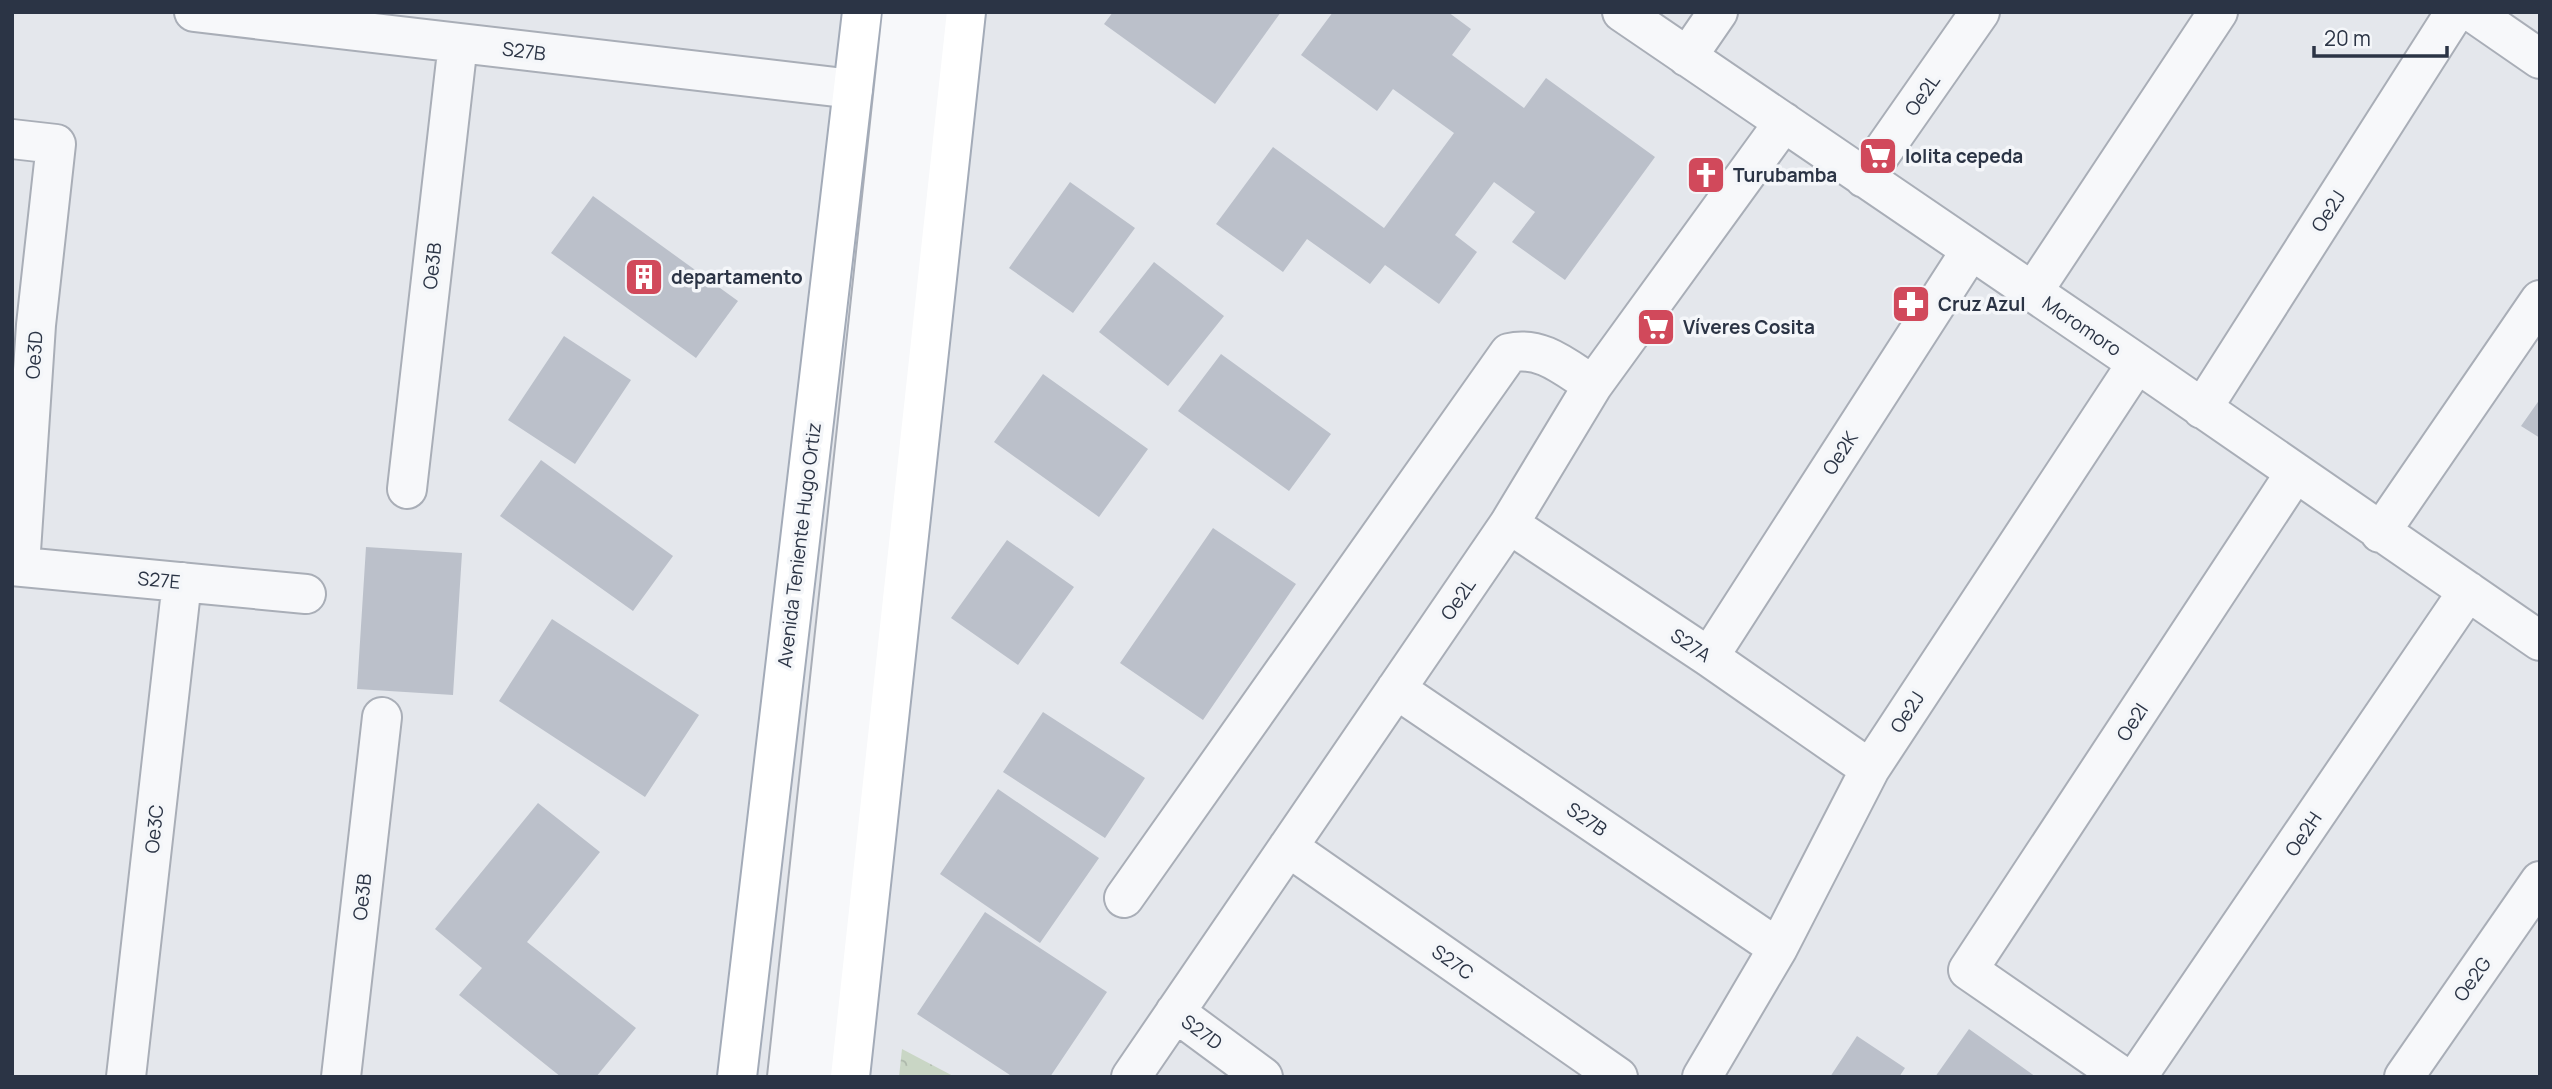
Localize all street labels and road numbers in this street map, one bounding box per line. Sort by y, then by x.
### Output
street label: S27B [501,35,548,67]
street label: Oe2L [1898,69,1946,121]
street label: Oe2J [2305,185,2351,237]
street label: Oe3B [417,241,447,291]
street label: Moromoro [2037,290,2127,362]
street label: Oe3D [19,330,49,380]
street label: Avenida Teniente Hugo Ortiz [771,421,827,669]
street label: Oe2K [1816,426,1864,480]
street label: S27E [136,565,182,595]
street label: Oe2L [1435,573,1482,625]
street label: S27A [1666,622,1716,668]
street label: Oe2J [1884,686,1930,738]
street label: Oe2I [2110,698,2154,746]
street label: S27B [1562,796,1613,842]
street label: Oe3C [139,803,169,855]
street label: Oe2H [2279,807,2327,861]
street label: Oe3B [347,872,377,922]
street label: S27C [1427,938,1479,986]
street label: Oe2G [2447,951,2497,1007]
street label: S27D [1176,1008,1228,1056]

